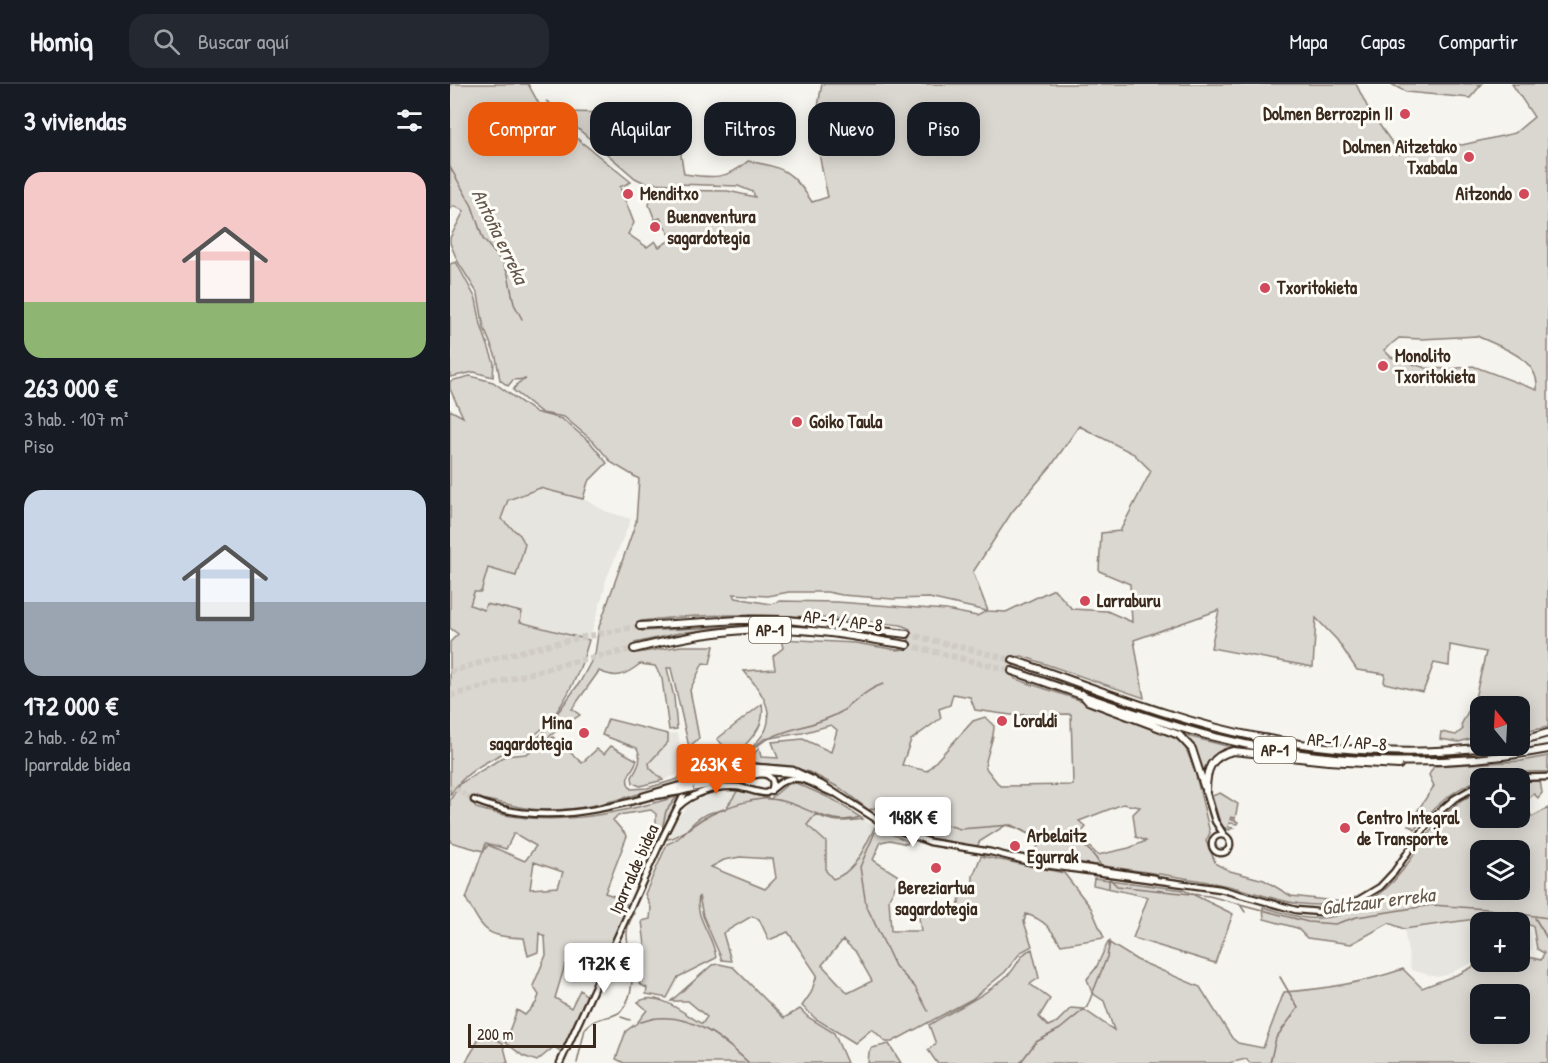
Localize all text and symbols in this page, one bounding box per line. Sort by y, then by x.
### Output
search box [129,14,549,68]
text: Homiq [30,22,93,60]
icon: search [150,25,183,58]
text: Buscar aquí [198,26,289,56]
text: Mapa [1289,27,1327,56]
text: Capas [1360,27,1405,56]
text: Compartir [1438,27,1518,56]
place label: Dolmen Berrozpin II [1263,101,1393,127]
chip: Comprar [468,102,578,156]
chip: Alquilar [590,102,692,156]
chip: Filtros [704,102,796,156]
chip: Nuevo [808,102,895,156]
chip: Piso [907,102,980,156]
text: 3 viviendas [24,103,127,138]
icon: filters [393,104,426,137]
marker: Dolmen Berrozpin II [1398,107,1412,121]
place label: Dolmen Aitzetako Txabala [1343,134,1458,180]
marker: Dolmen Aitzetako Txabala [1462,150,1476,164]
place label: Menditxo [640,181,699,206]
place label: Aitzondo [1456,181,1513,206]
water label: Antoña erreka [466,184,536,290]
marker: Menditxo [621,187,635,201]
marker: Aitzondo [1517,187,1531,201]
place label: Buenaventura sagardotegia [667,204,757,251]
icon: home [171,211,279,319]
marker: Buenaventura sagardotegia [648,220,662,234]
place label: Txoritokieta [1276,275,1358,300]
marker: Txoritokieta [1258,281,1272,295]
place label: Monolito Txoritokieta [1394,343,1476,389]
marker: Monolito Txoritokieta [1376,359,1390,373]
text: 263 000 € [24,370,118,405]
text: 3 hab. · 107 m² [24,405,128,432]
place label: Goiko Taula [809,409,883,434]
marker: Goiko Taula [790,415,804,429]
text: Piso [24,432,54,459]
icon: home [171,529,279,637]
place label: Larraburu [1097,588,1161,613]
marker: Larraburu [1078,594,1092,608]
street label: AP-1 / AP-8 [802,603,884,638]
road number: AP-1 [749,617,791,643]
text: 172 000 € [24,688,118,723]
north arrow [1470,696,1530,756]
map controls [1470,696,1530,1044]
place label: Loraldi [1014,708,1058,733]
place label: Mina sagardotegia [489,710,573,757]
marker: Loraldi [995,714,1009,728]
text: 2 hab. · 62 m² [24,723,120,750]
marker: Mina sagardotegia [577,726,591,740]
street label: AP-1 / AP-8 [1306,726,1388,757]
road number: AP-1 [1254,737,1296,763]
pin: 263K € [667,744,765,795]
text: Iparralde bidea [24,750,130,777]
text: 263K € [691,750,741,777]
button: locate [1470,768,1530,828]
pin: 148K € [864,797,962,848]
text: 148K € [889,803,937,830]
place label: Centro Integral de Transporte [1357,805,1460,852]
street label: Iparralde bidea [603,820,664,918]
marker: Centro Integral de Transporte [1338,821,1352,835]
place label: Arbelaitz Egurrak [1027,823,1087,870]
marker: Arbelaitz Egurrak [1008,839,1022,853]
button: layers [1470,840,1530,900]
marker: Bereziartua sagardotegia [929,861,943,875]
place label: Bereziartua sagardotegia [895,875,978,922]
water label: Galtzaur erreka [1320,880,1438,921]
button: + [1470,912,1530,972]
pin: 172K € [555,943,653,994]
text: 172K € [578,949,630,976]
button: − [1470,984,1530,1044]
scale bar [468,1021,596,1048]
text: 200 m [477,1023,513,1045]

